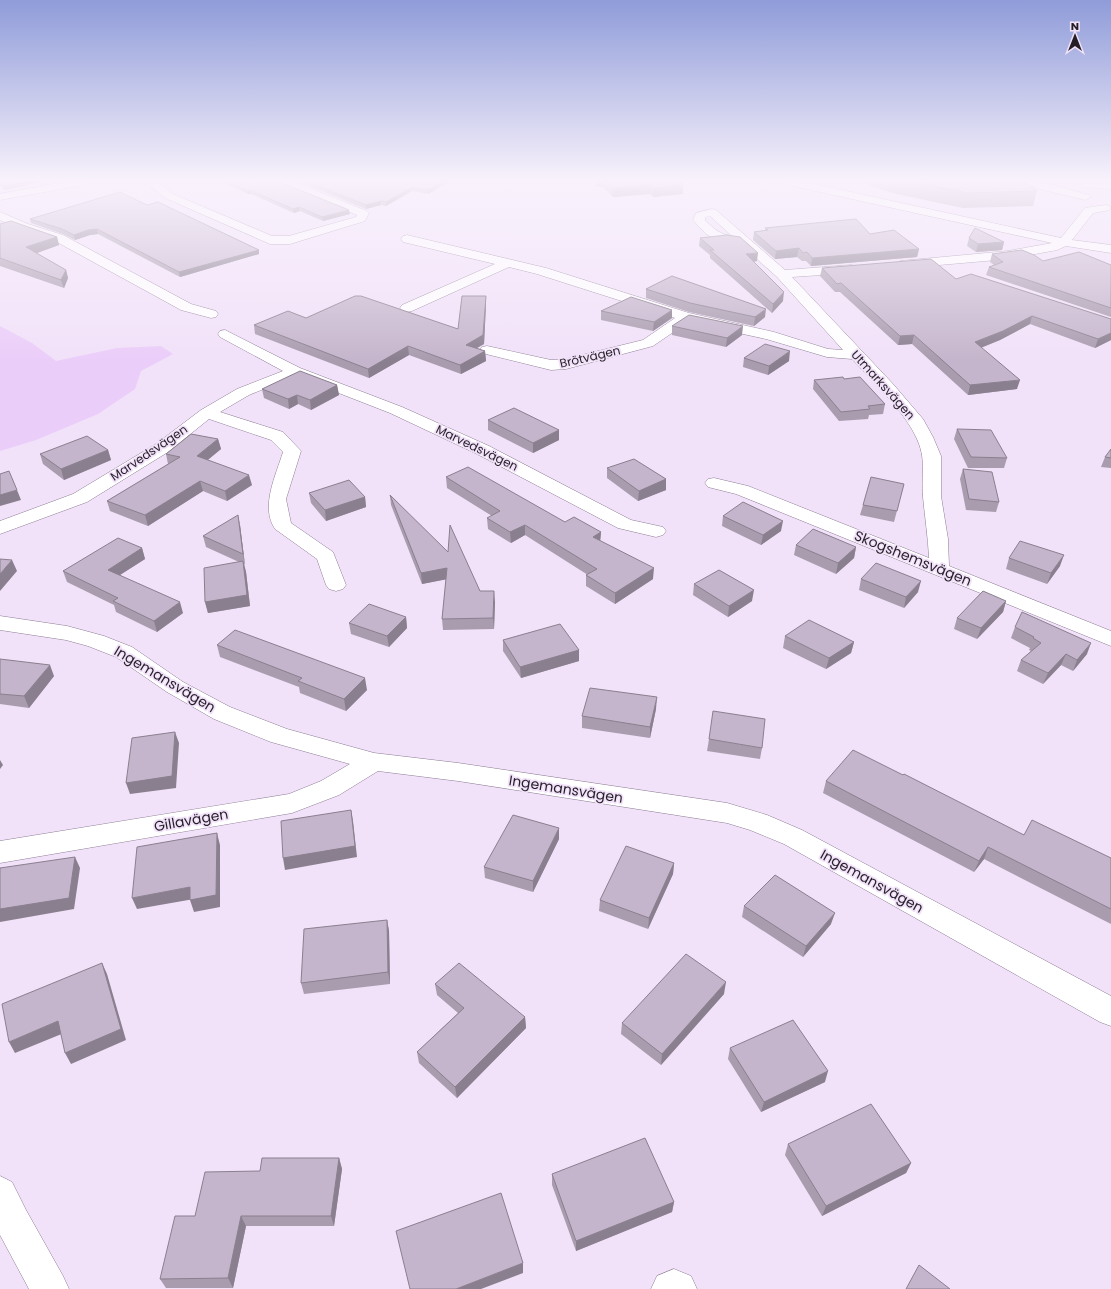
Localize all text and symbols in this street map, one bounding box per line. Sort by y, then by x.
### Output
north arrow [1055,16,1095,56]
text: N [1071,18,1079,34]
street label: Brötvägen [558,341,622,372]
street label: Utmarksvägen [848,346,919,423]
street label: Marvedsvägen [433,420,521,475]
street label: Marvedsvägen [107,421,191,485]
street label: Skogshemsvägen [851,525,975,591]
street label: Ingemansvägen [111,641,219,717]
street label: Ingemansvägen [508,770,624,808]
street label: Gillavägen [152,804,230,836]
street label: Ingemansvägen [817,844,927,918]

